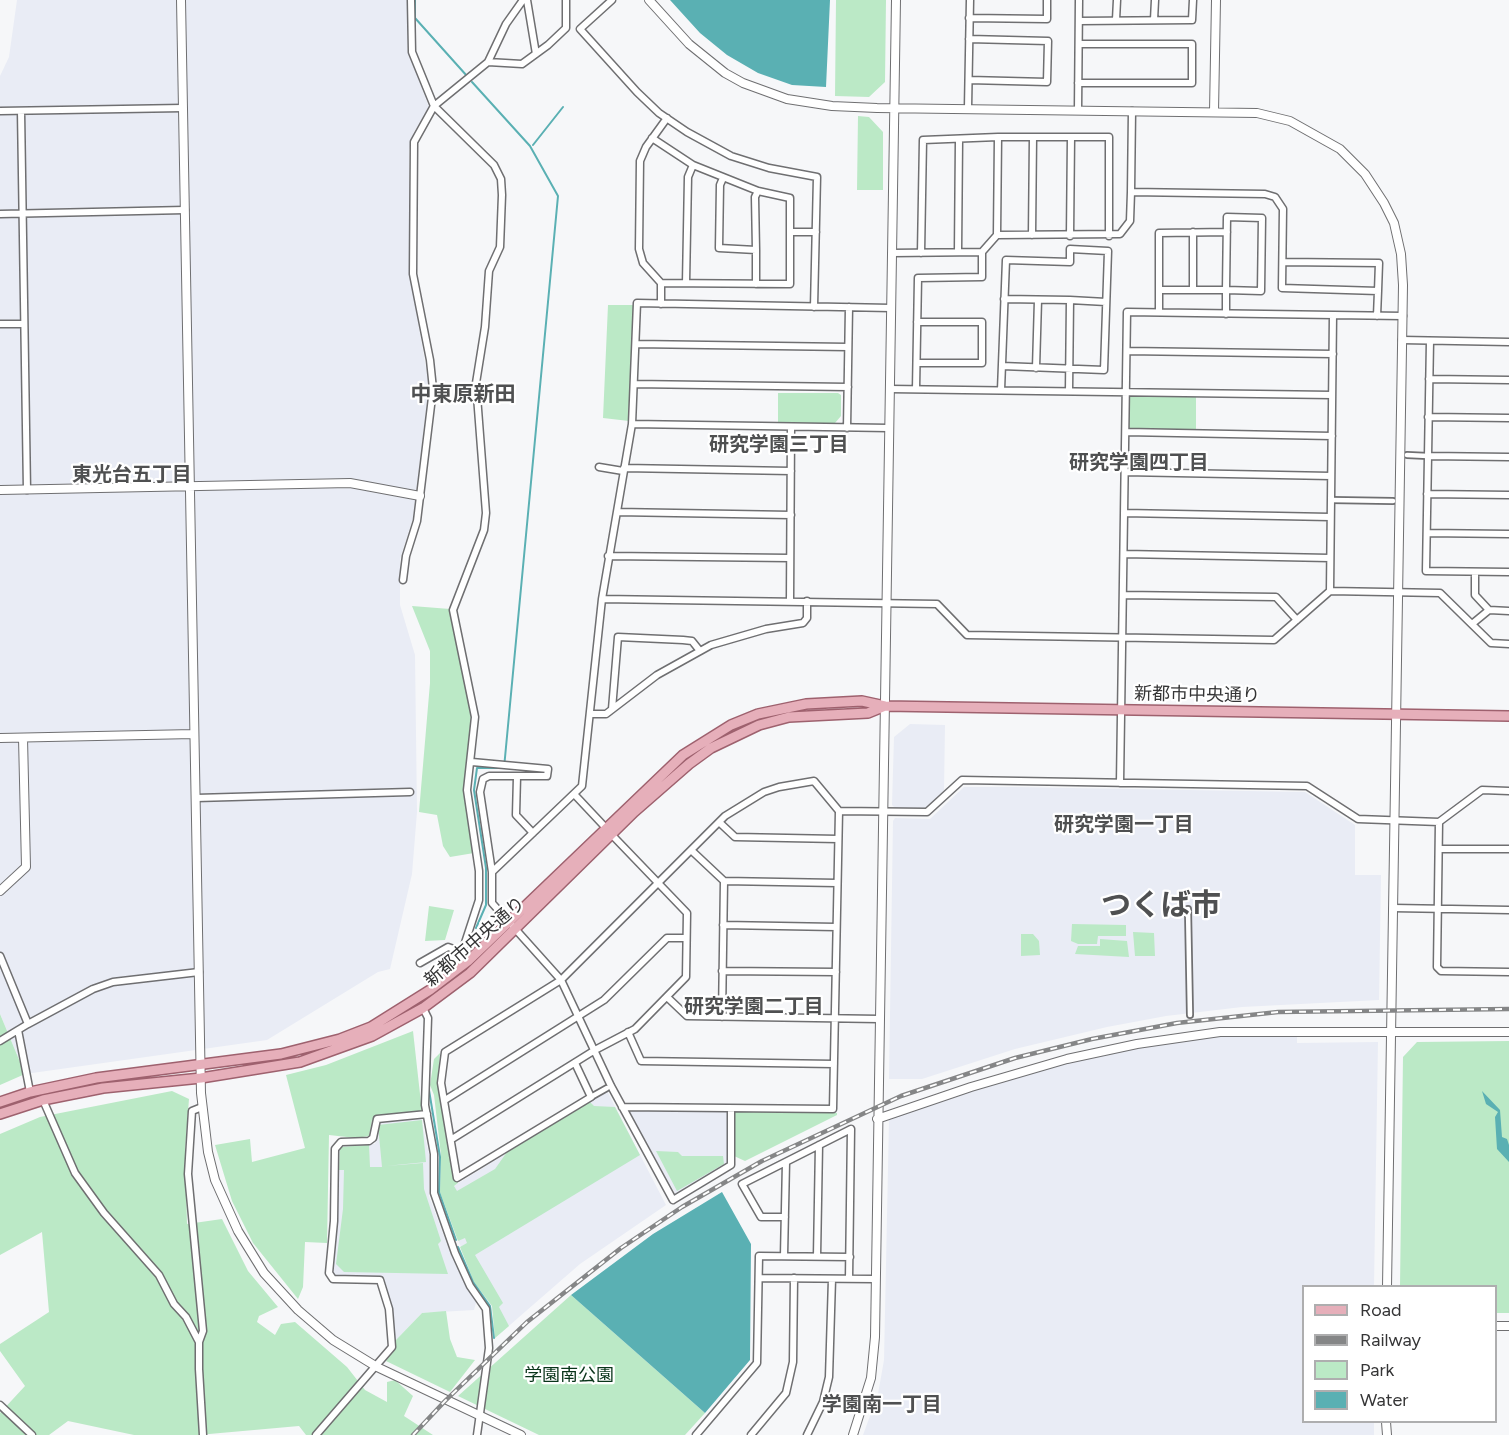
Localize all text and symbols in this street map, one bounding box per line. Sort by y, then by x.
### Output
district label: 中東原新田 [411,382,515,408]
district label: 研究学園三丁目 [709,433,849,457]
district label: 研究学園四丁目 [1069,451,1209,475]
district label: 東光台五丁目 [72,463,192,487]
street label: 新都市中央通り [1134,683,1260,707]
district label: 研究学園一丁目 [1054,813,1194,837]
district label: つくば市 [1101,888,1221,924]
street label: 新都市中央通り [420,893,530,991]
district label: 研究学園二丁目 [684,995,824,1019]
legend [1302,1285,1497,1423]
text: Road [1360,1299,1401,1321]
text: Railway [1360,1329,1421,1351]
text: Park [1360,1359,1394,1381]
park label: 学園南公園 [524,1365,614,1387]
text: Water [1360,1389,1408,1411]
district label: 学園南一丁目 [822,1393,942,1417]

